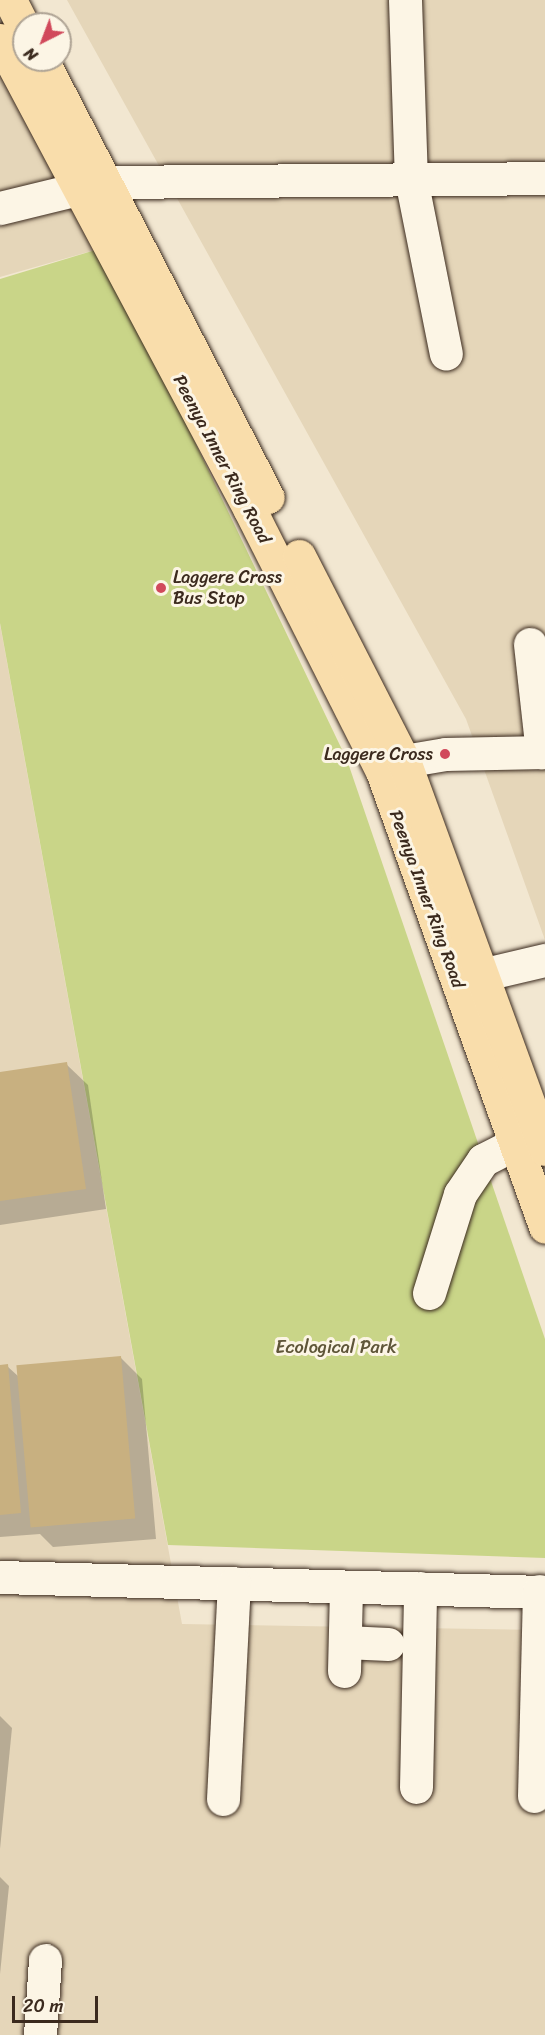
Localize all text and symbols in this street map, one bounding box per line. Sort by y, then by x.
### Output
north arrow [12,12,72,72]
text: N [17,40,45,69]
street label: Peenya Inner Ring Road [168,371,276,547]
place label: Laggere Cross Bus Stop [173,567,282,610]
marker: Laggere Cross Bus Stop [154,581,168,595]
place label: Laggere Cross [324,743,433,765]
marker: Laggere Cross [438,747,452,761]
street label: Peenya Inner Ring Road [385,807,469,991]
park label: Ecological Park [275,1336,397,1358]
scale bar [15,1984,100,2022]
text: 20 m [23,1990,63,2022]

